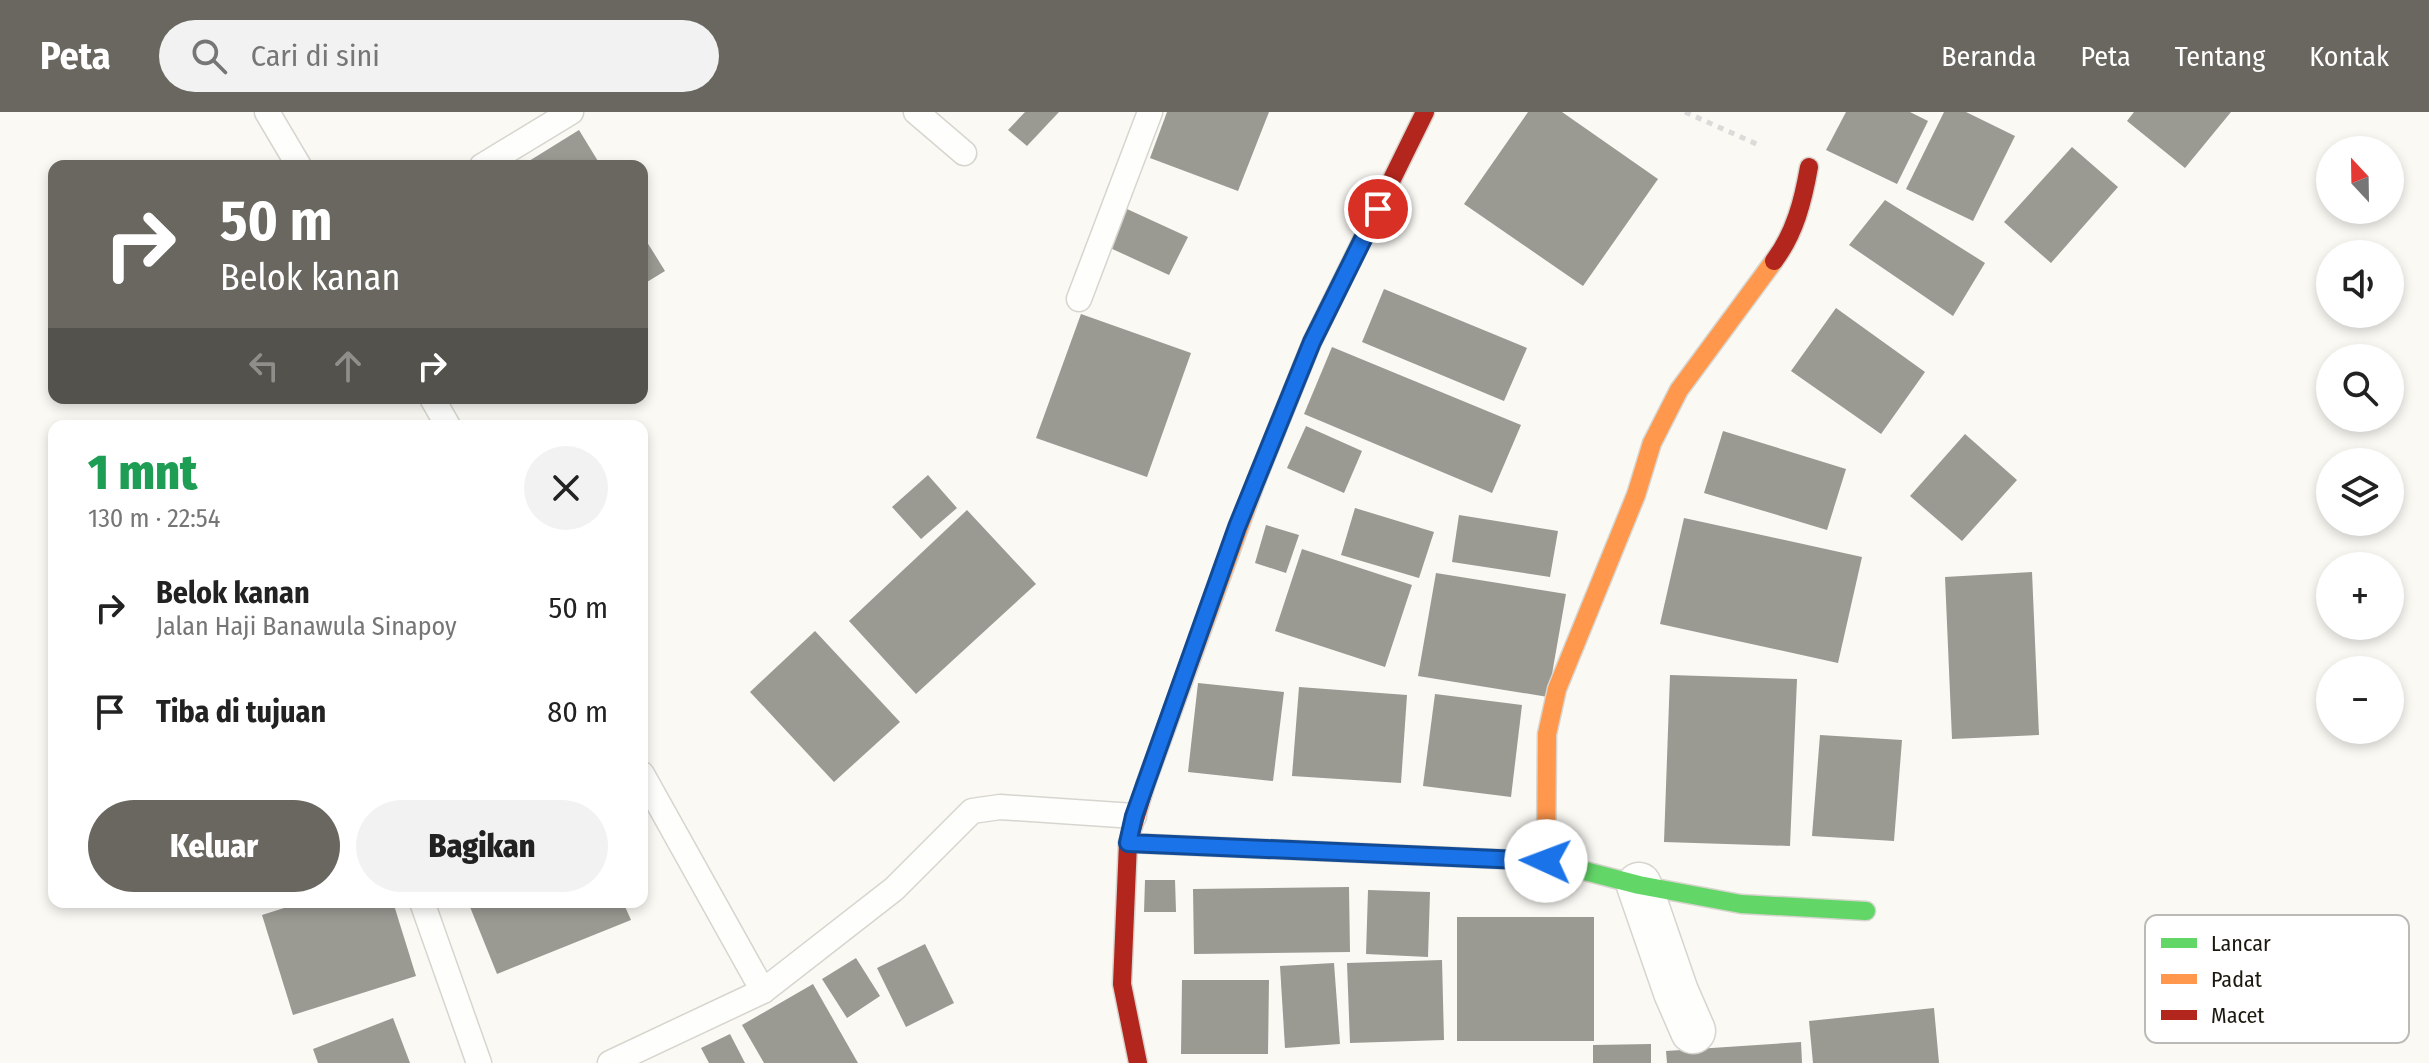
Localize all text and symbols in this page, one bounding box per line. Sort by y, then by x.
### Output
search box [159,20,719,92]
text: Peta [40,33,111,79]
icon: search [187,34,231,78]
text: Cari di sini [251,38,380,74]
text: Beranda [1941,40,2036,73]
text: Peta [2080,40,2131,73]
text: Tentang [2175,40,2265,73]
text: Kontak [2309,40,2389,73]
north arrow [2316,136,2404,224]
map controls [2316,136,2404,744]
pin [1344,175,1412,243]
icon: arrive [1356,187,1400,231]
text: 50 m [220,188,332,255]
icon: right [88,192,192,296]
button: sound [2316,240,2404,328]
text: Belok kanan [220,256,400,300]
icon: left [242,344,286,388]
icon: ahead [326,344,370,388]
icon: right [410,344,454,388]
button: search [2316,344,2404,432]
text: 1 mnt [88,444,197,502]
button: close [524,446,608,530]
button: layers [2316,448,2404,536]
text: 130 m · 22:54 [88,503,220,534]
button: + [2316,552,2404,640]
text: Belok kanan [156,575,310,611]
icon: right [88,586,132,630]
text: 50 m [548,590,608,626]
text: Jalan Haji Banawula Sinapoy [156,611,457,642]
button: − [2316,656,2404,744]
icon: arrive [88,690,132,734]
text: Tiba di tujuan [156,694,326,730]
text: 80 m [547,694,608,730]
button: Keluar [88,800,340,892]
button: Bagikan [356,800,608,892]
position arrow [1504,819,1588,903]
legend [2145,915,2409,1043]
text: Lancar [2211,930,2271,957]
text: Padat [2211,966,2263,993]
text: Macet [2211,1002,2265,1029]

